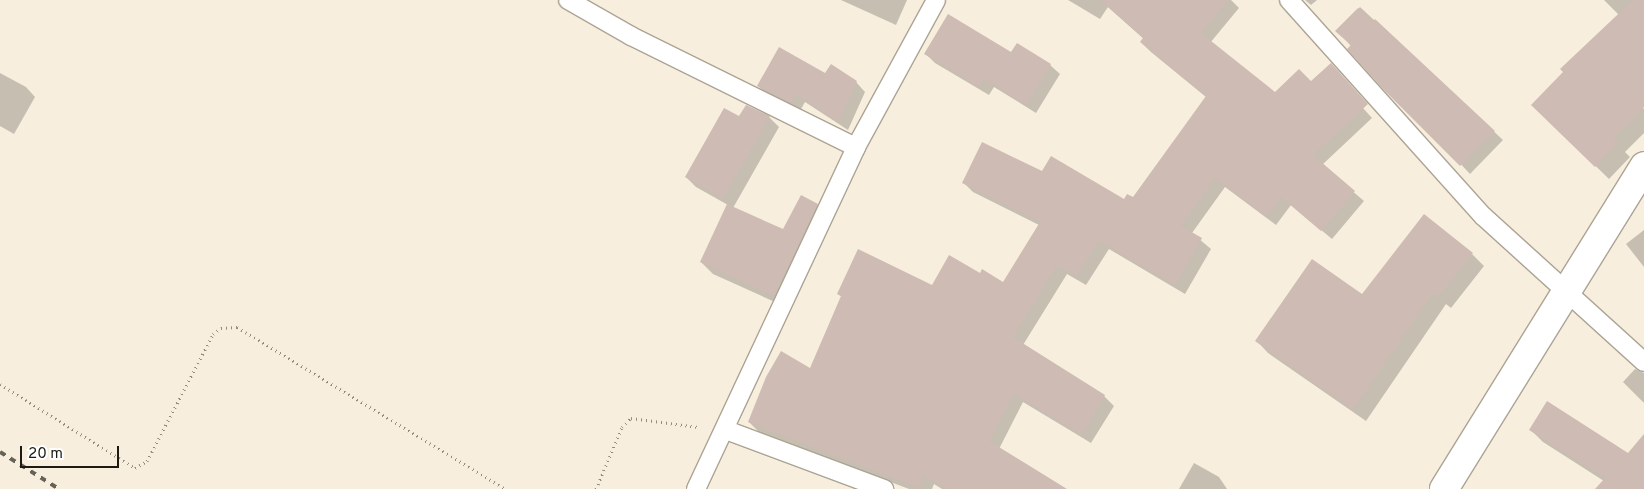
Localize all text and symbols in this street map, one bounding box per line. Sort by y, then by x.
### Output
scale bar [22,436,121,468]
text: 20 m [28,445,63,464]

